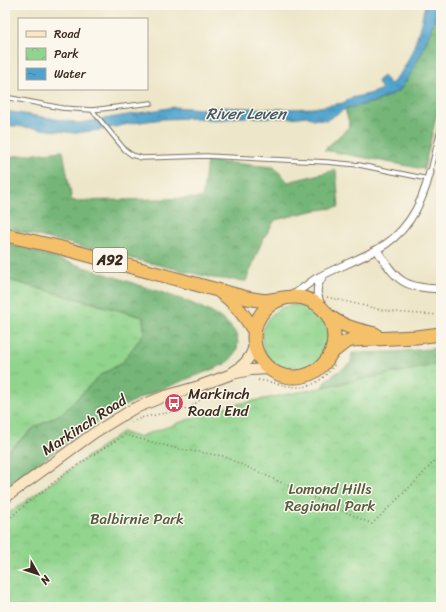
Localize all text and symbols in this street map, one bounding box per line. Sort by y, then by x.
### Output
legend [18,18,148,90]
text: Road [54,23,81,45]
text: Park [54,43,79,65]
text: Water [54,63,87,85]
water label: River Leven [206,99,288,128]
road number: A92 [93,248,127,272]
place label: Markinch Road End [188,381,250,424]
street label: Markinch Road [36,387,133,462]
bus stop icon: Markinch Road End [163,392,185,414]
park label: Lomond Hills Regional Park [285,476,375,519]
park label: Balbirnie Park [90,506,184,532]
north arrow [18,554,58,594]
text: N [35,570,56,589]

